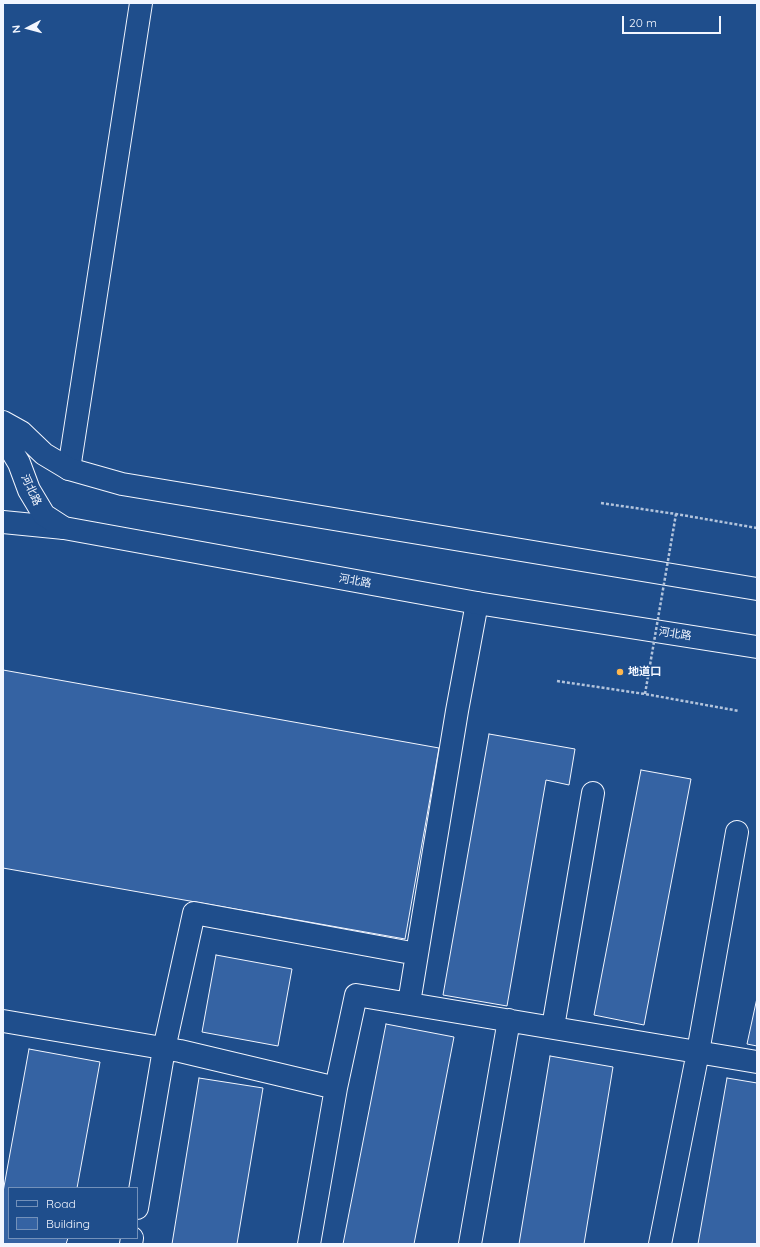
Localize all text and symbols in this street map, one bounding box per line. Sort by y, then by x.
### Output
north arrow [8,8,48,48]
scale bar [624,8,723,34]
text: 20 m [629,15,657,30]
text: N [9,24,23,34]
street label: 河北路 [18,472,44,508]
street label: 河北路 [338,572,372,590]
street label: 河北路 [658,625,692,643]
place label: 地道口 [628,665,661,679]
marker: 地道口 [615,667,625,677]
legend [8,1187,138,1239]
text: Road [46,1196,76,1211]
text: Building [46,1216,90,1231]

